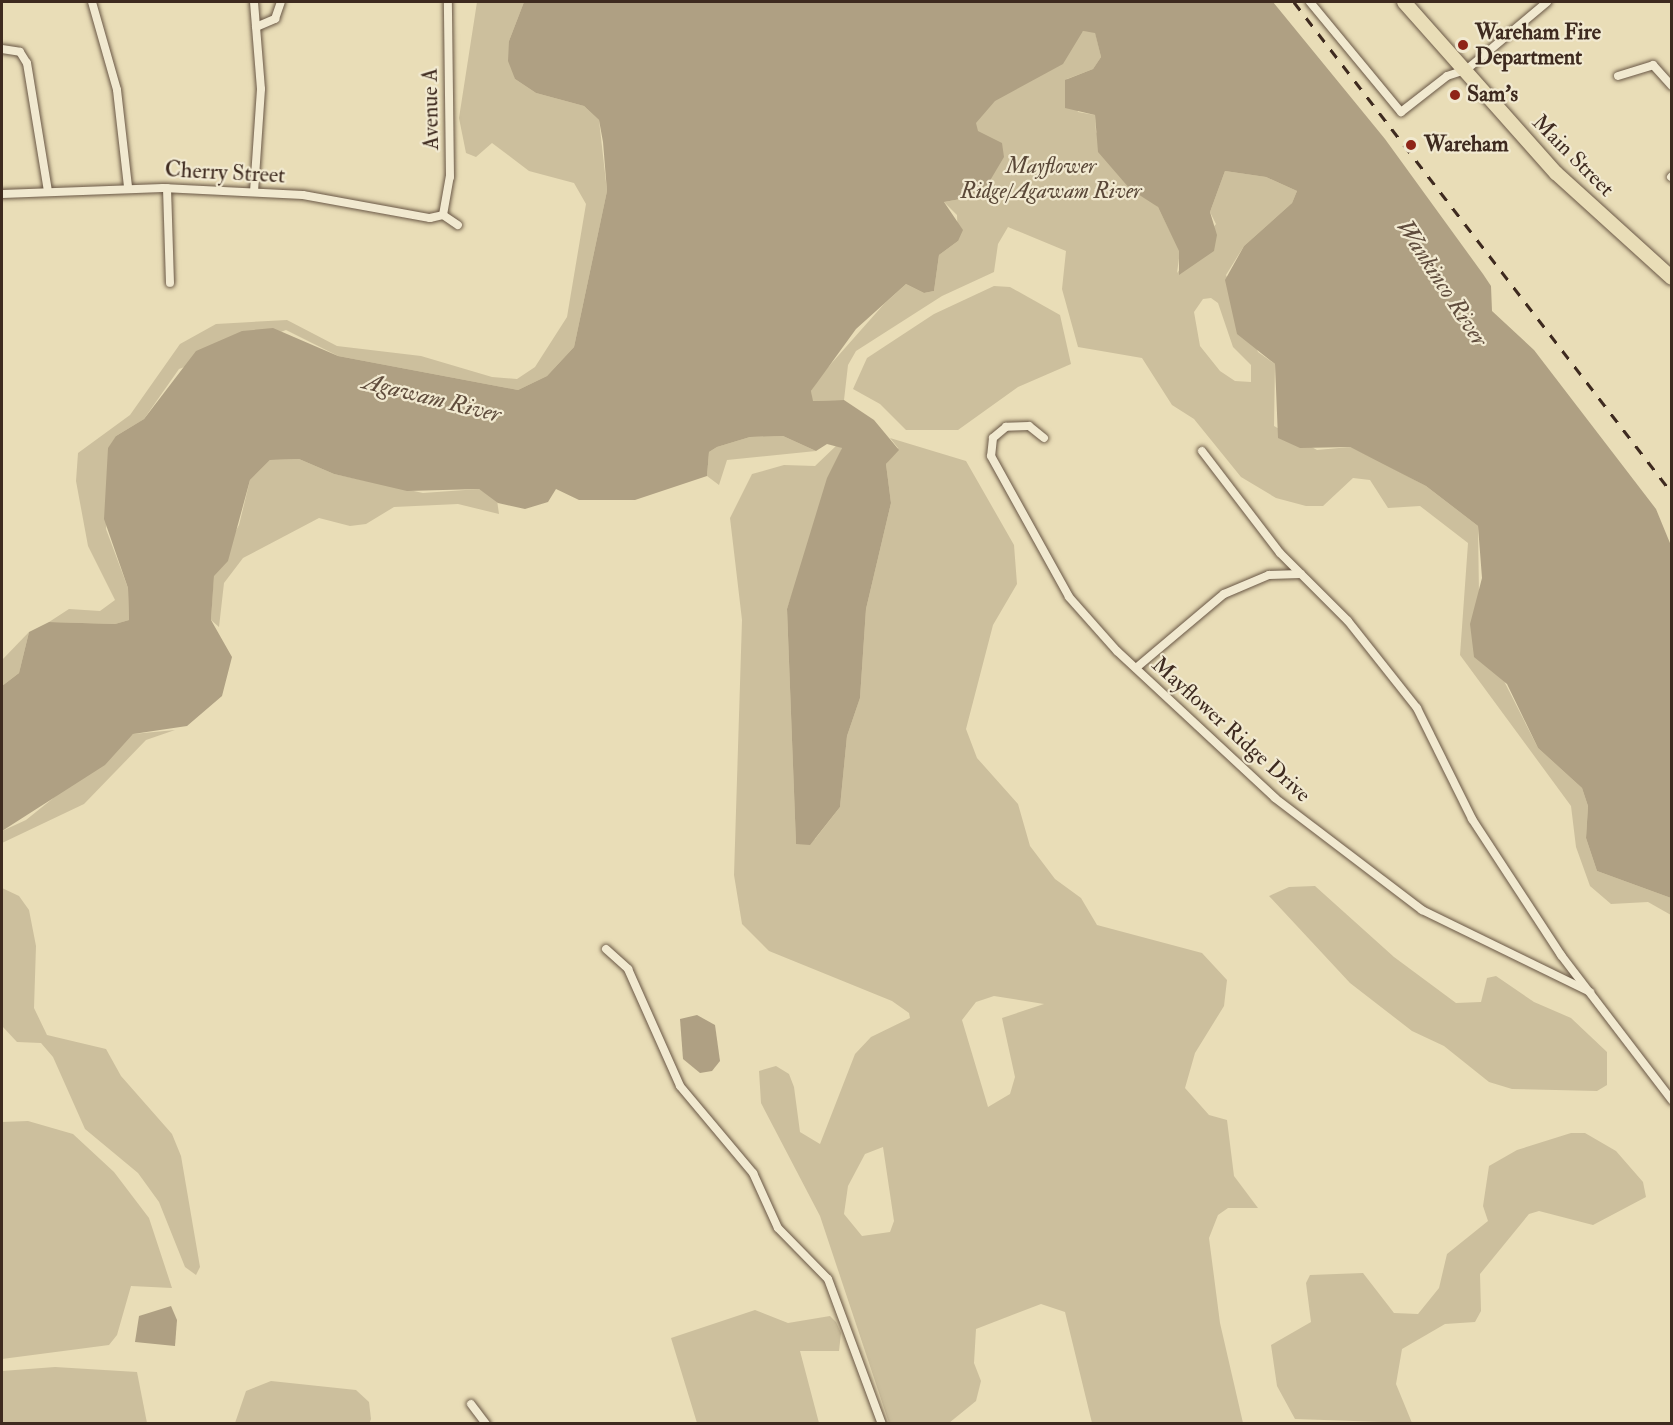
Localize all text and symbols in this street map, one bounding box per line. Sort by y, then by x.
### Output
place label: Wareham Fire Department [1475,19,1601,70]
marker: Wareham Fire Department [1456,38,1470,52]
street label: Avenue A [417,68,445,150]
place label: Sam's [1467,82,1518,108]
marker: Sam's [1448,88,1462,102]
street label: Main Street [1527,110,1619,202]
place label: Wareham [1424,132,1508,158]
marker: Wareham [1402,136,1420,154]
park label: Mayflower Ridge/Agawam River [961,153,1141,204]
street label: Cherry Street [164,157,286,189]
water label: Wankinco River [1390,214,1494,352]
water label: Agawam River [360,367,504,429]
street label: Mayflower Ridge Drive [1146,652,1316,808]

